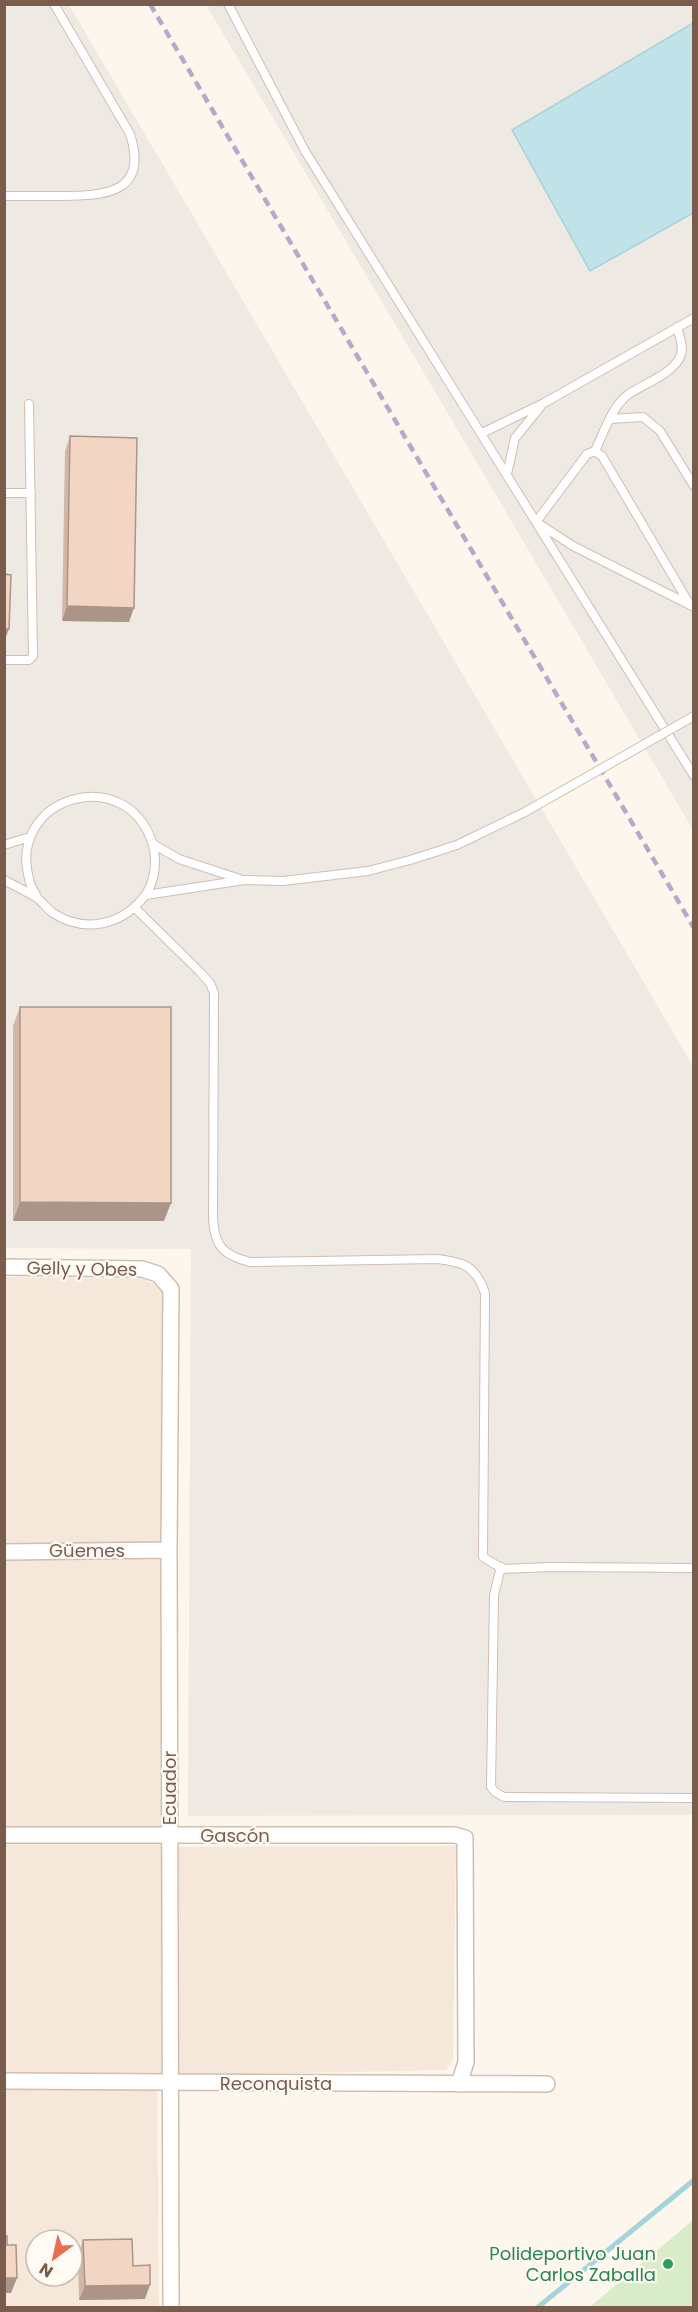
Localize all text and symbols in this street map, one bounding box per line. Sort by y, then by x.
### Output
street label: Gelly y Obes [26,1255,138,1282]
street label: Güemes [49,1538,125,1563]
street label: Ecuador [157,1751,182,1825]
street label: Gascón [200,1823,270,1848]
street label: Reconquista [220,2071,332,2096]
north arrow [24,2228,84,2288]
place label: Polideportivo Juan Carlos Zaballa [489,2241,656,2287]
text: N [35,2257,57,2283]
marker: Polideportivo Juan Carlos Zaballa [661,2257,675,2271]

